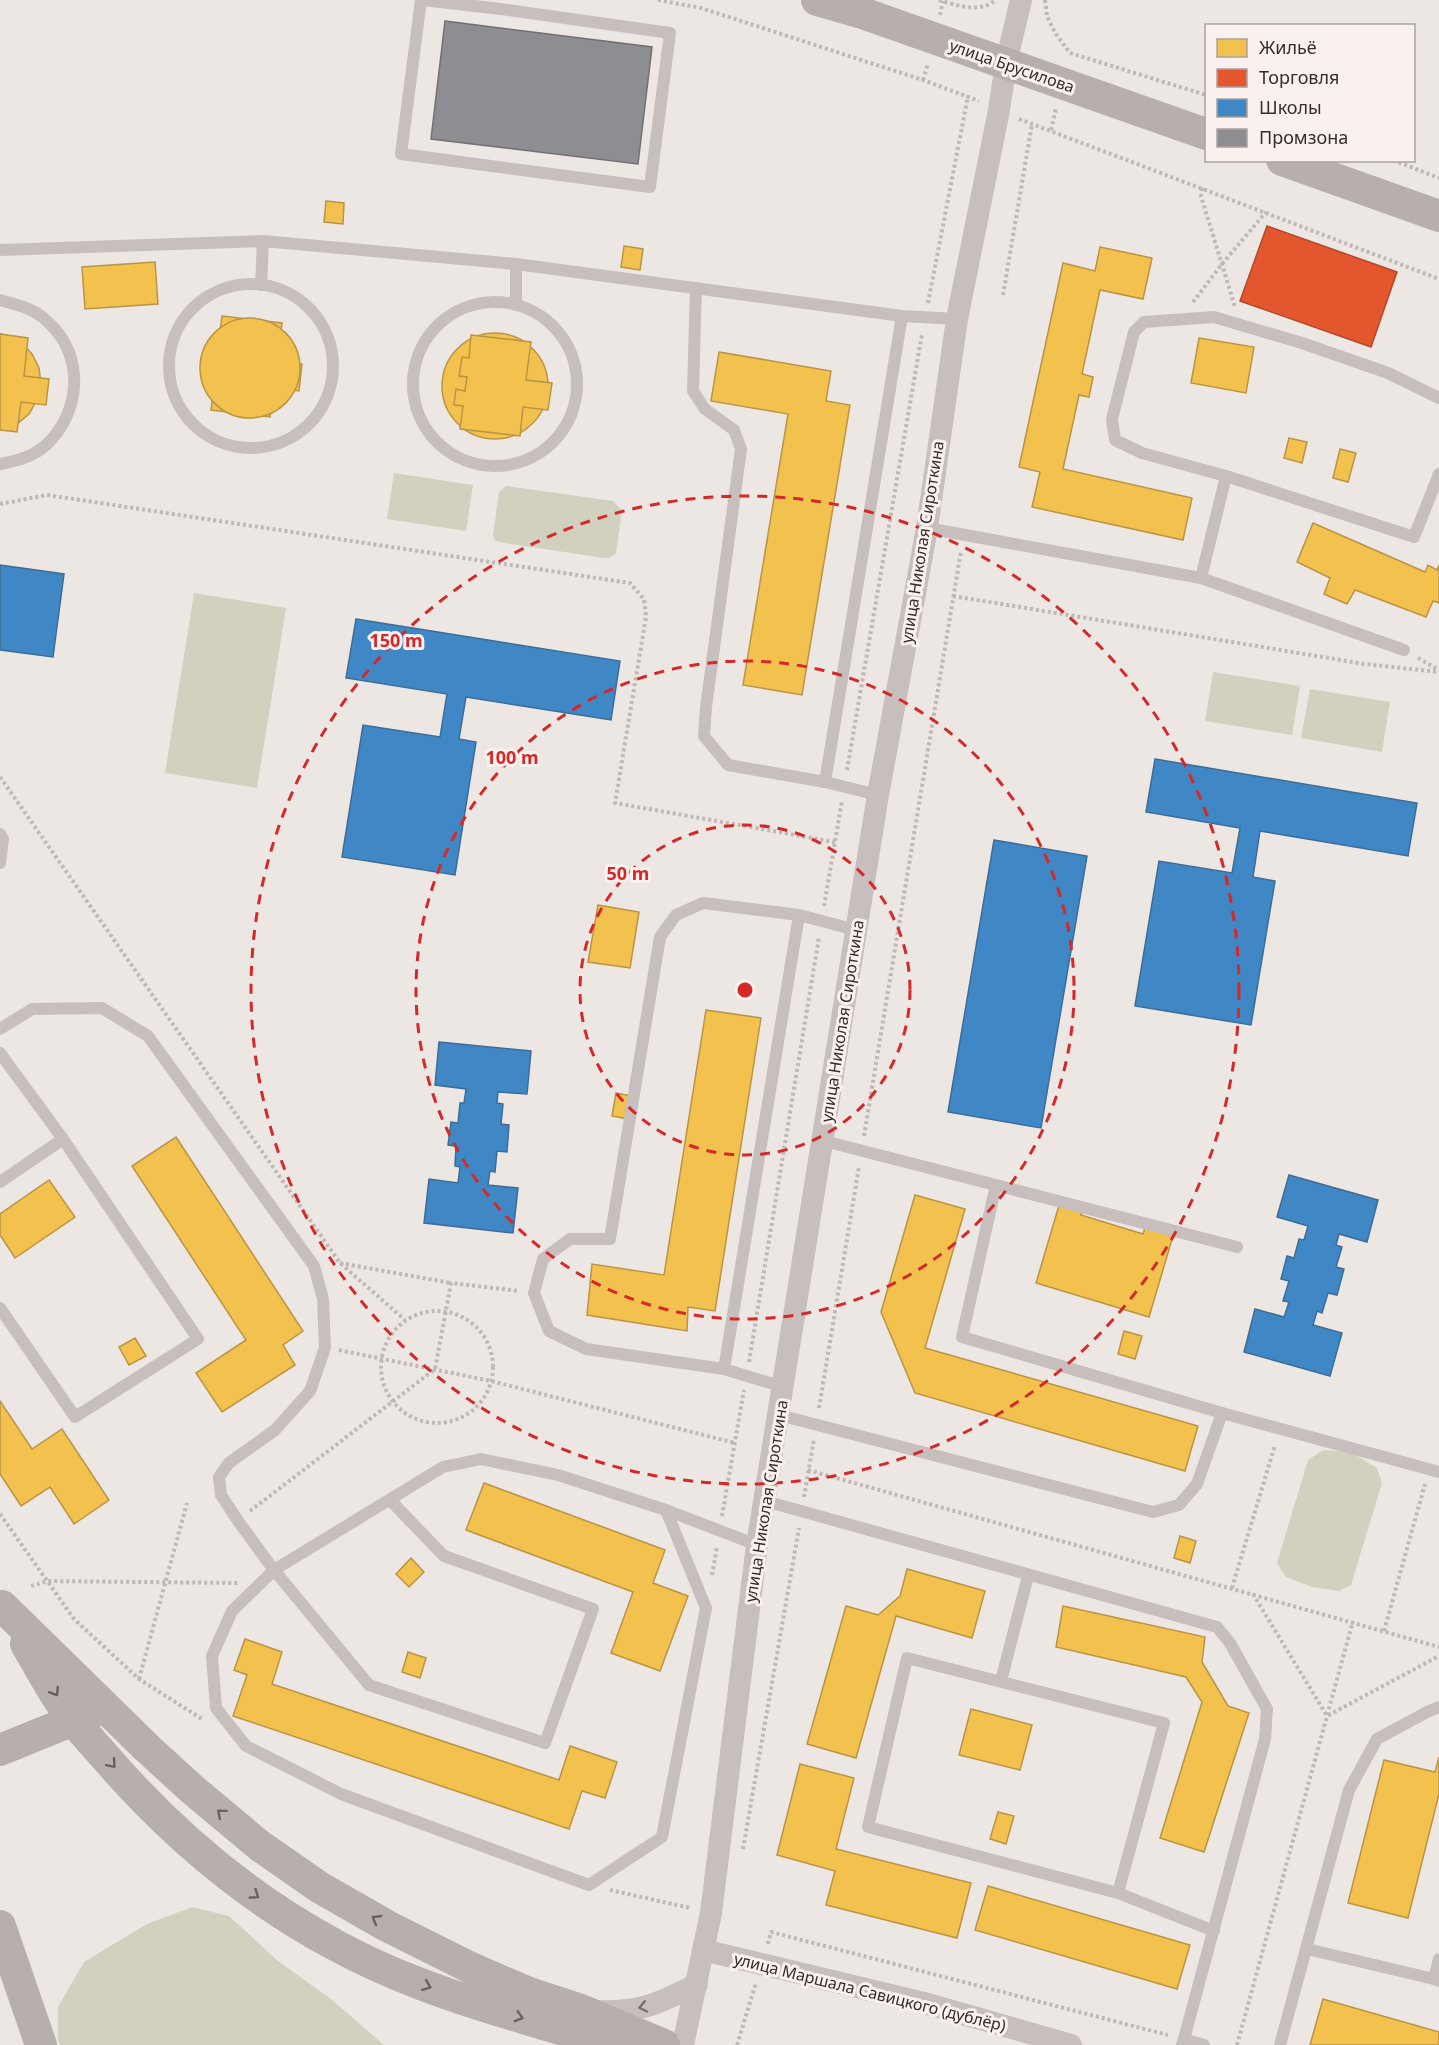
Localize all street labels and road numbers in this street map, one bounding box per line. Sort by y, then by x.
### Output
street label: улица Брусилова [947,34,1077,98]
street label: улица Николая Сироткина [895,439,949,645]
street label: улица Николая Сироткина [815,918,869,1124]
street label: улица Николая Сироткина [739,1398,793,1604]
street label: улица Маршала Савицкого (дублёр) [732,1948,1008,2037]

